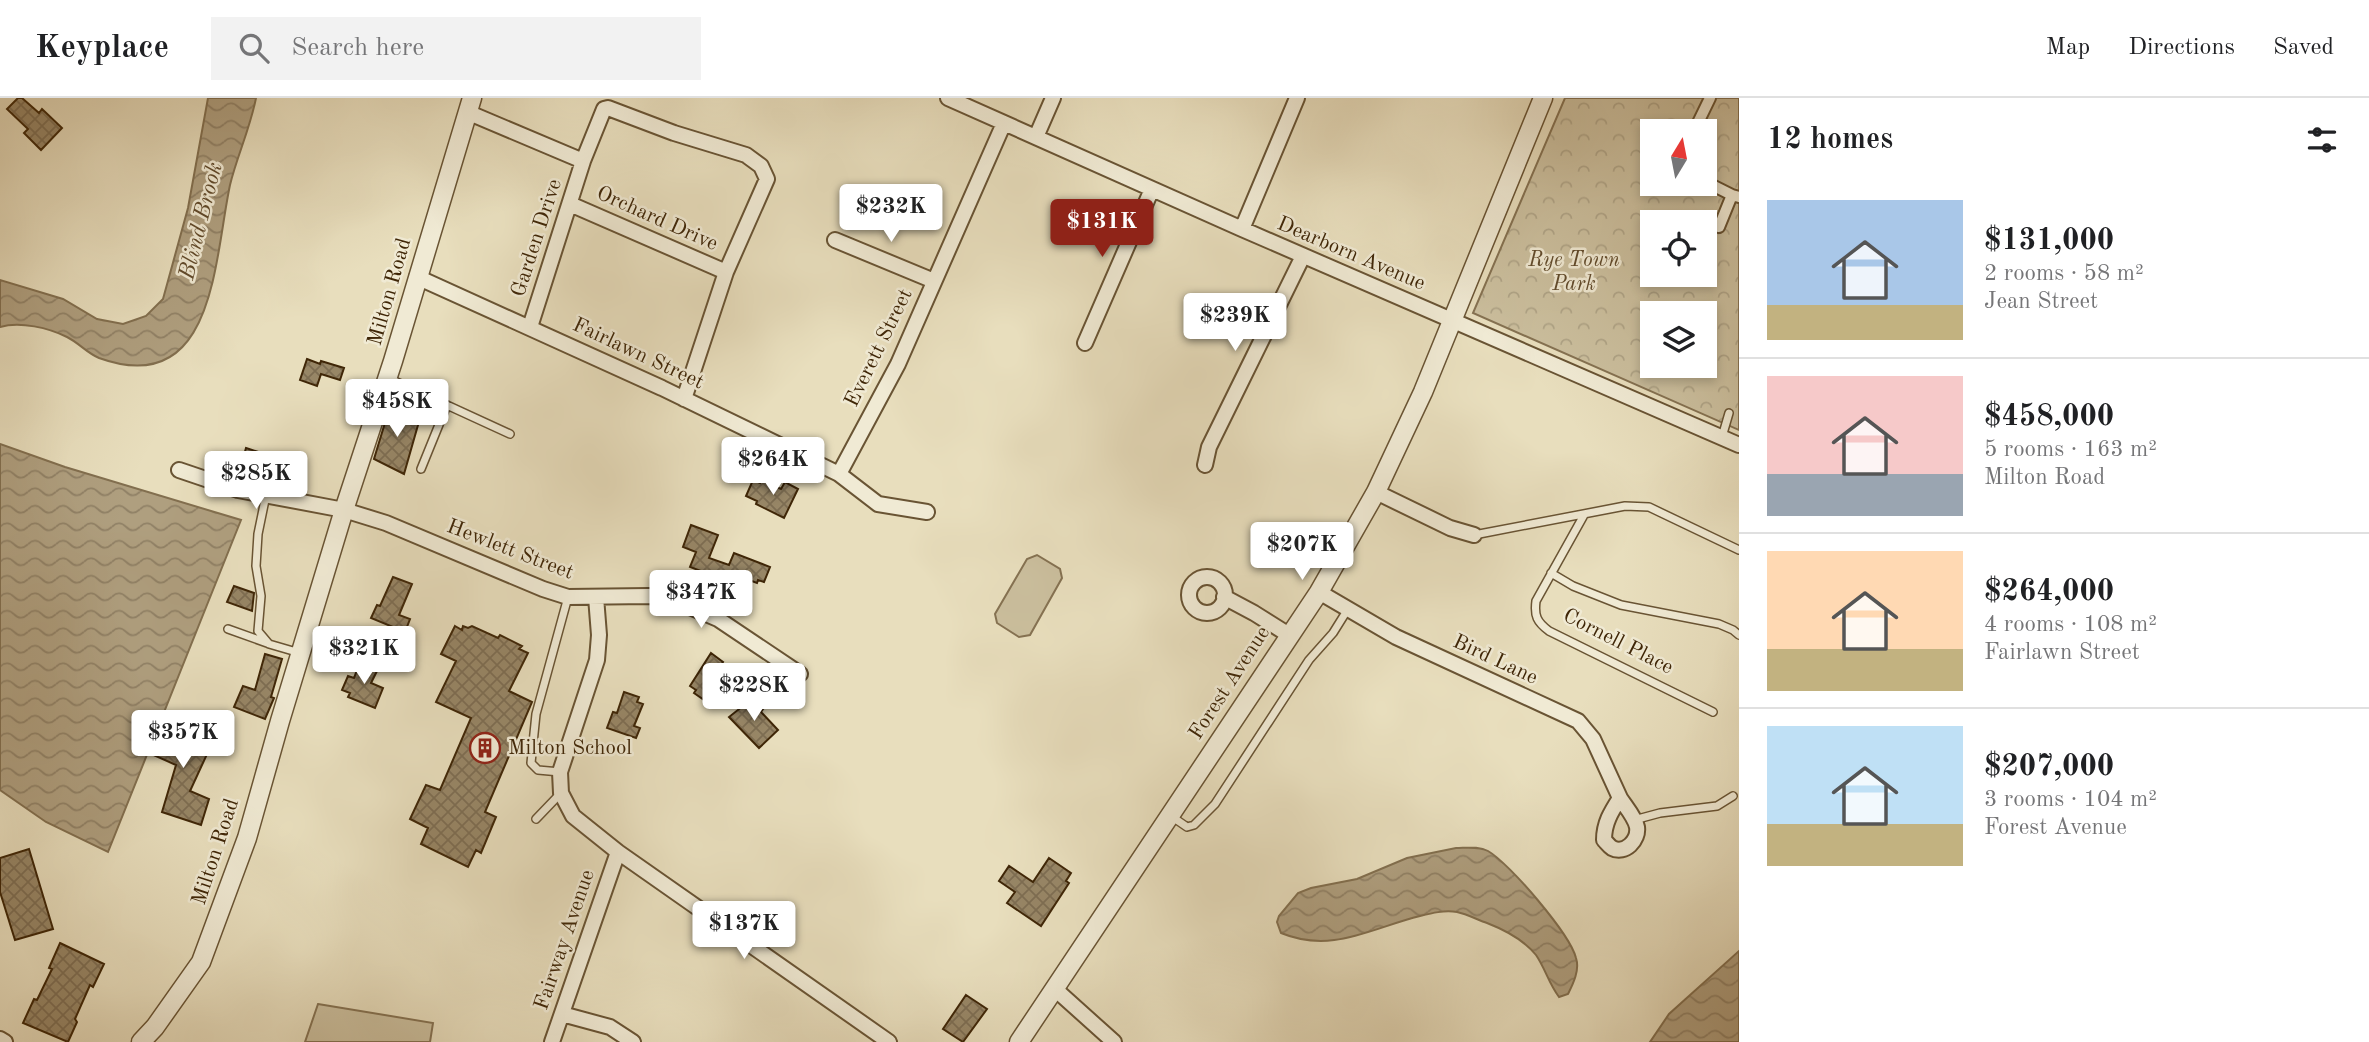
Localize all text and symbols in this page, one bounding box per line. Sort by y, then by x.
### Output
search box [211,17,701,80]
icon: search [235,29,273,67]
text: Keyplace [35,32,169,65]
text: Search here [291,35,424,61]
text: Map [2046,36,2090,60]
text: Directions [2128,36,2235,60]
text: Saved [2273,36,2334,60]
north arrow [1640,119,1717,196]
map controls [1640,119,1717,378]
icon: filters [2303,121,2341,159]
text: 12 homes [1767,125,1893,155]
water label: Blind Brook [175,160,227,283]
street label: Garden Drive [508,177,566,299]
street label: Orchard Drive [593,183,721,255]
pin: $232K [842,184,940,244]
text: $232K [855,195,927,218]
pin: $131K [1053,200,1151,259]
text: $131K [1066,210,1138,233]
button: locate [1640,210,1717,287]
street label: Dearborn Avenue [1274,213,1428,295]
text: $131,000 [1984,226,2114,256]
icon: home [1823,228,1907,312]
street label: Milton Road [365,236,415,348]
park label: Rye Town Park [1527,250,1620,295]
text: 2 rooms · 58 m² [1984,262,2144,285]
street label: Everett Street [841,286,917,410]
text: Jean Street [1984,290,2098,313]
pin: $239K [1186,294,1284,353]
button: layers [1640,301,1717,378]
text: $239K [1199,304,1271,327]
street label: Fairlawn Street [569,314,707,394]
pin: $458K [348,380,446,439]
text: $458K [361,390,433,413]
text: $458,000 [1984,402,2114,432]
icon: home [1823,404,1907,488]
pin: $264K [724,438,822,497]
text: 5 rooms · 163 m² [1984,438,2157,461]
text: $264K [737,448,809,471]
pin: $285K [207,452,305,511]
text: $285K [220,462,292,485]
text: Milton Road [1984,466,2105,489]
street label: Hewlett Street [444,516,576,584]
pin: $207K [1253,522,1351,582]
text: $207K [1266,533,1338,556]
pin: $347K [652,570,750,630]
text: $264,000 [1984,577,2114,607]
icon: home [1823,579,1907,663]
text: $347K [665,581,737,604]
street label: Cornell Place [1560,605,1676,679]
text: 4 rooms · 108 m² [1984,613,2157,636]
street label: Forest Avenue [1186,623,1274,743]
pin: $321K [315,626,413,686]
street label: Bird Lane [1449,631,1541,689]
text: $321K [328,637,400,660]
text: Fairlawn Street [1984,641,2140,664]
pin: $228K [705,664,803,723]
text: $228K [718,674,790,697]
pin: $357K [134,710,232,770]
text: $357K [147,721,219,744]
building icon: Milton School [468,731,502,765]
place label: Milton School [508,738,632,759]
text: $207,000 [1984,752,2114,782]
icon: home [1823,754,1907,838]
text: 3 rooms · 104 m² [1984,788,2157,811]
street label: Milton Road [189,796,243,908]
text: Forest Avenue [1984,816,2127,839]
street label: Fairway Avenue [531,867,599,1013]
pin: $137K [695,902,793,961]
text: $137K [708,912,780,935]

